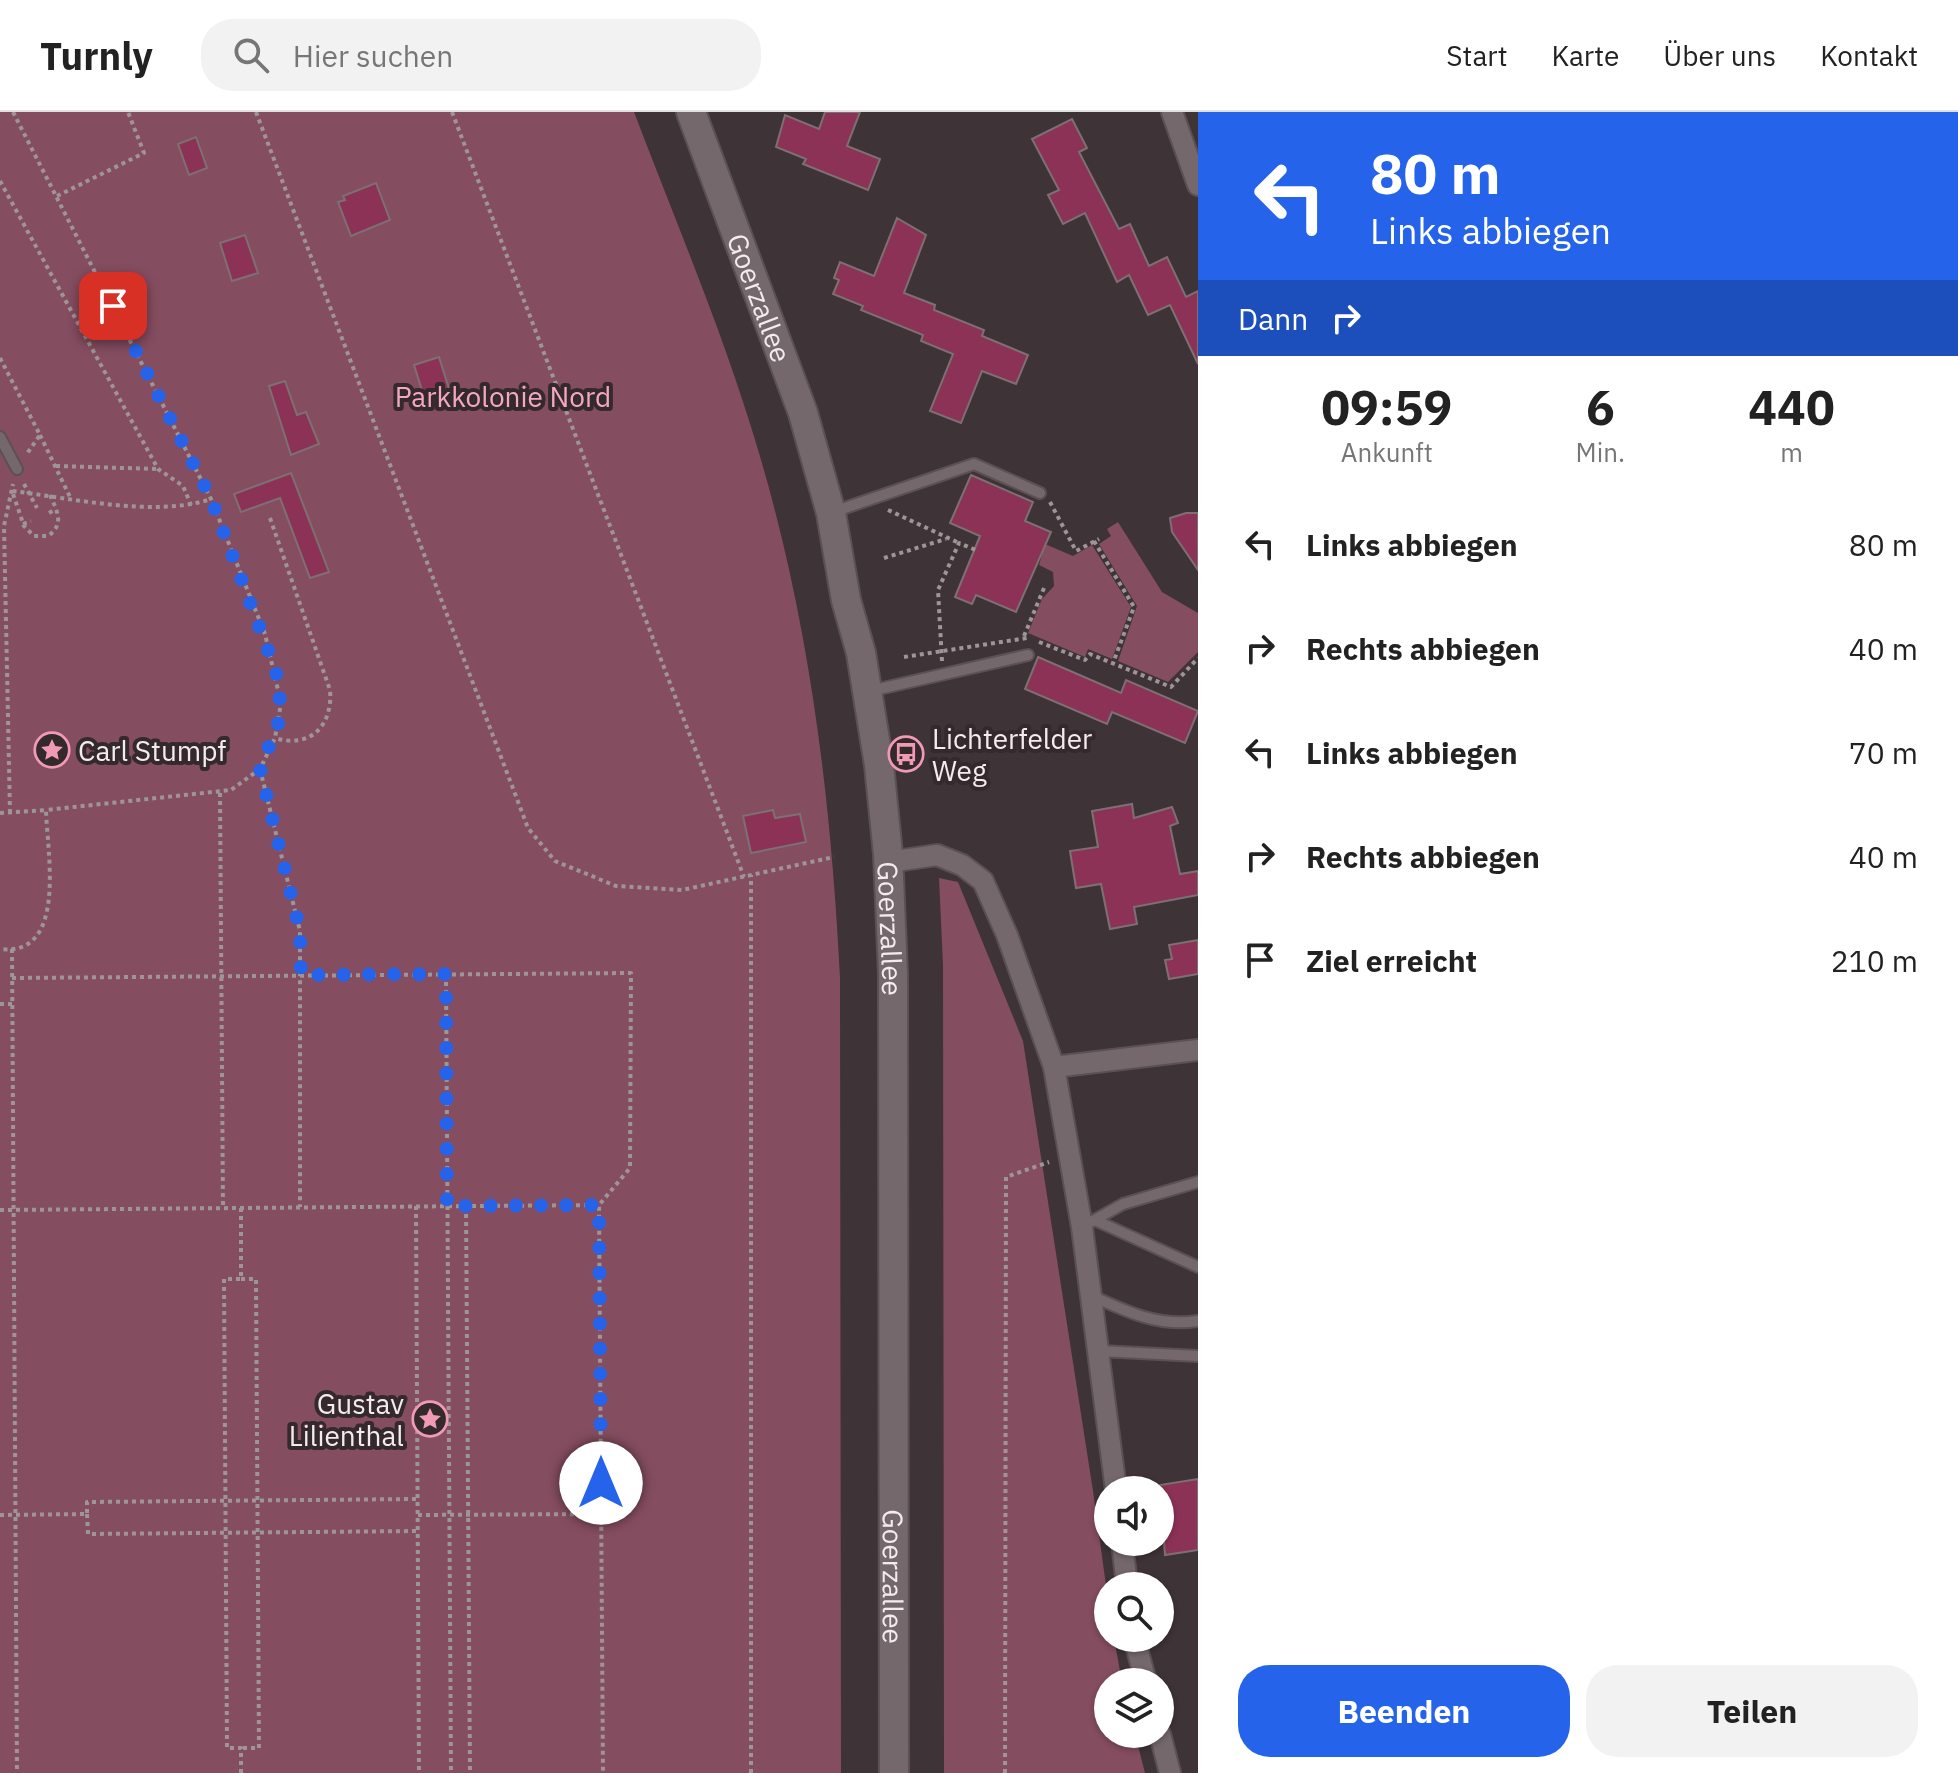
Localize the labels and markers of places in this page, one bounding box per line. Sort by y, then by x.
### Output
pin [79,272,147,340]
place label: Lichterfelder Weg [932,720,1092,789]
place icon: Carl Stumpf [33,731,71,769]
place label: Carl Stumpf [78,732,226,769]
bus stop icon: Lichterfelder Weg [887,735,925,773]
place label: Gustav Lilienthal [289,1385,404,1454]
place icon: Gustav Lilienthal [411,1400,449,1438]

